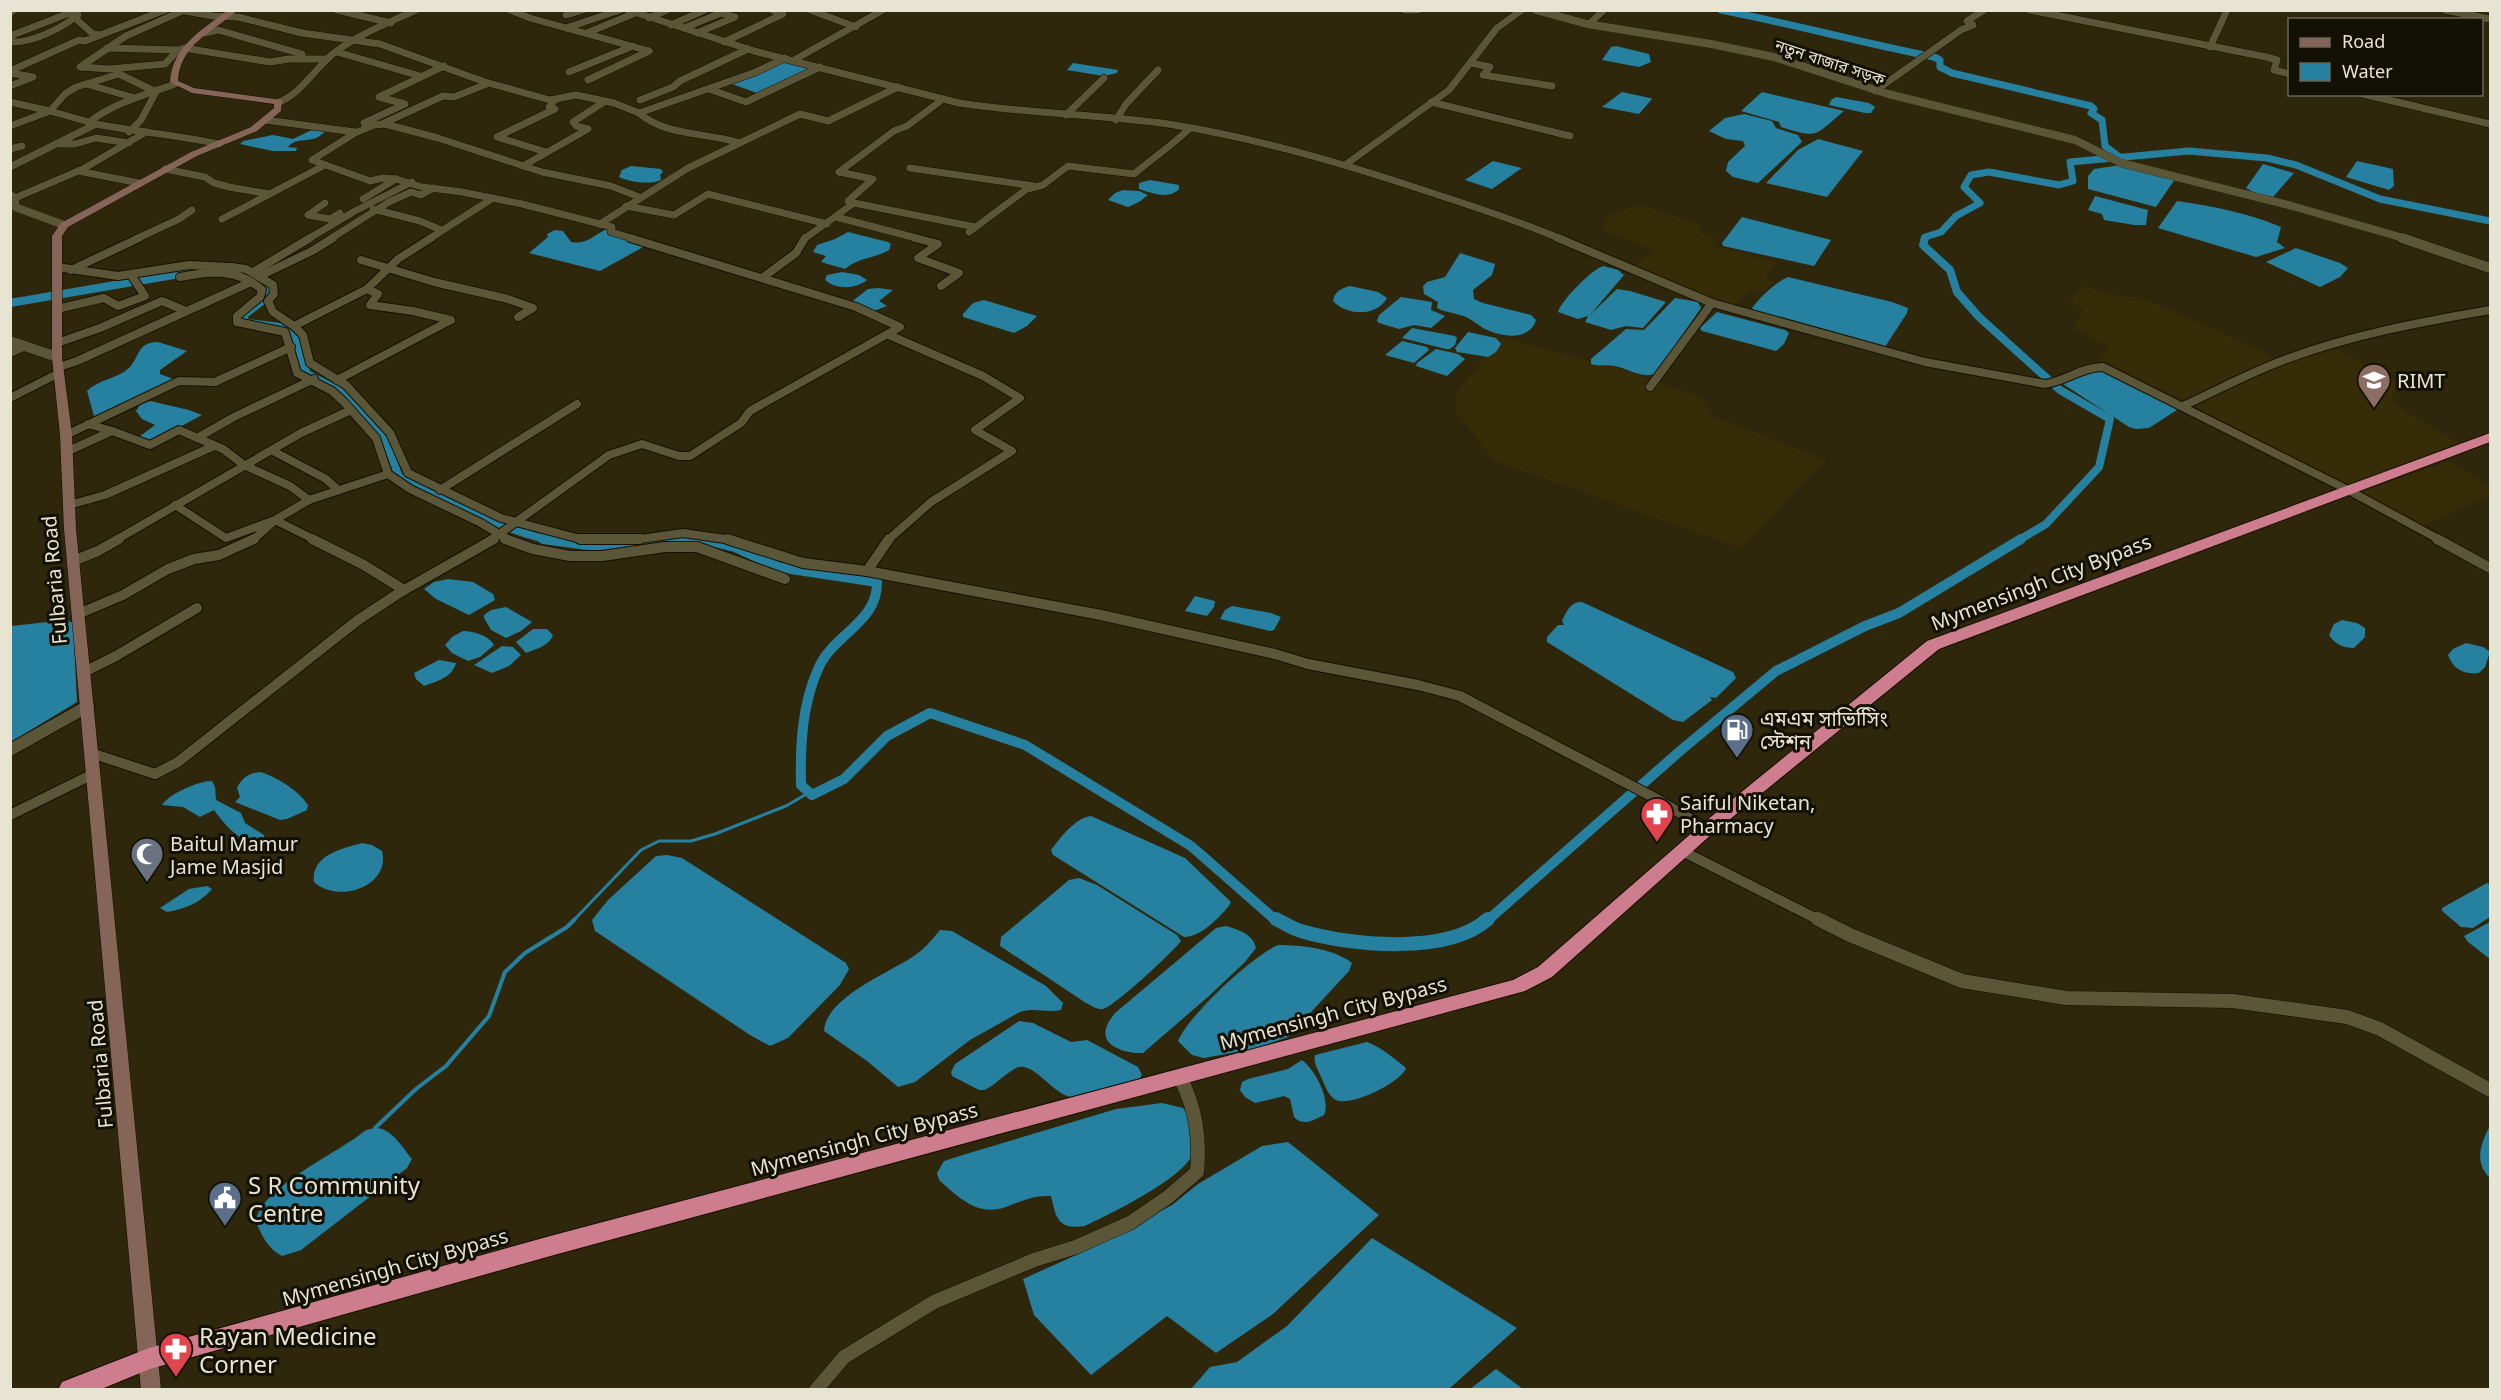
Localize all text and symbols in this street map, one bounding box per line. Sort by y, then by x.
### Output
legend [2288,18,2483,96]
text: Road [2342,29,2385,53]
street label: নতুন বাজার সড়ক [1771,34,1889,90]
text: Water [2342,59,2393,83]
school or university icon: RIMT [2356,362,2392,409]
place label: RIMT [2397,367,2445,394]
street label: Fulbaria Road [35,514,73,646]
street label: Mymensingh City Bypass [1927,527,2155,637]
place label: এমএম সাভ‌িসি‌িং স্ট‌েশন [1760,705,1888,755]
fuel station icon: এমএম সাভ‌িসি‌িং স্ট‌েশন [1719,712,1755,759]
place label: Saiful Niketan, Pharmacy [1680,789,1815,839]
pharmacy icon: Saiful Niketan, Pharmacy [1639,796,1675,843]
place label: Baitul Mamur Jame Masjid [168,830,298,880]
mosque icon: Baitul Mamur Jame Masjid [129,836,165,883]
street label: Mymensingh City Bypass [1217,970,1449,1056]
street label: Fulbaria Road [81,998,119,1130]
street label: Mymensingh City Bypass [748,1096,980,1182]
place label: S R Community Centre [248,1168,421,1229]
public building icon: S R Community Centre [207,1180,243,1227]
street label: Mymensingh City Bypass [279,1222,511,1312]
place label: Rayan Medicine Corner [199,1319,377,1380]
pharmacy icon: Rayan Medicine Corner [158,1331,194,1378]

